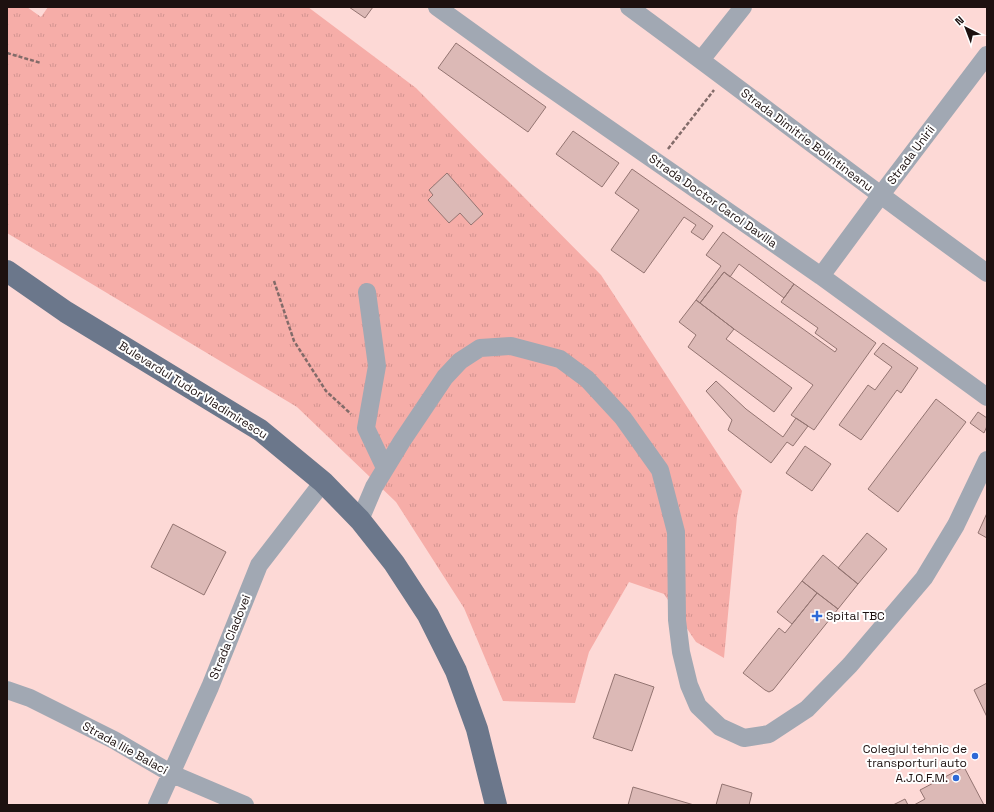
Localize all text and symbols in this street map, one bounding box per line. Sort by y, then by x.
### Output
north arrow [946,8,986,48]
text: N [952,13,967,28]
street label: Strada Dimitrie Bolintineanu [738,85,876,195]
street label: Strada Unirii [883,122,939,188]
street label: Strada Doctor Carol Davilla [646,150,780,252]
street label: Bulevardul Tudor Vladimirescu [116,337,270,443]
street label: Strada Cladovei [206,592,254,682]
place label: Spital TBC [826,608,885,624]
marker: Spital TBC [811,610,823,622]
street label: Strada Ilie Balaci [79,718,171,778]
place label: Colegiul tehnic de transporturi auto [863,741,967,771]
marker: Colegiul tehnic de transporturi auto [970,751,980,761]
place label: A.J.O.F.M. [895,770,948,786]
marker: A.J.O.F.M. [951,773,961,783]

